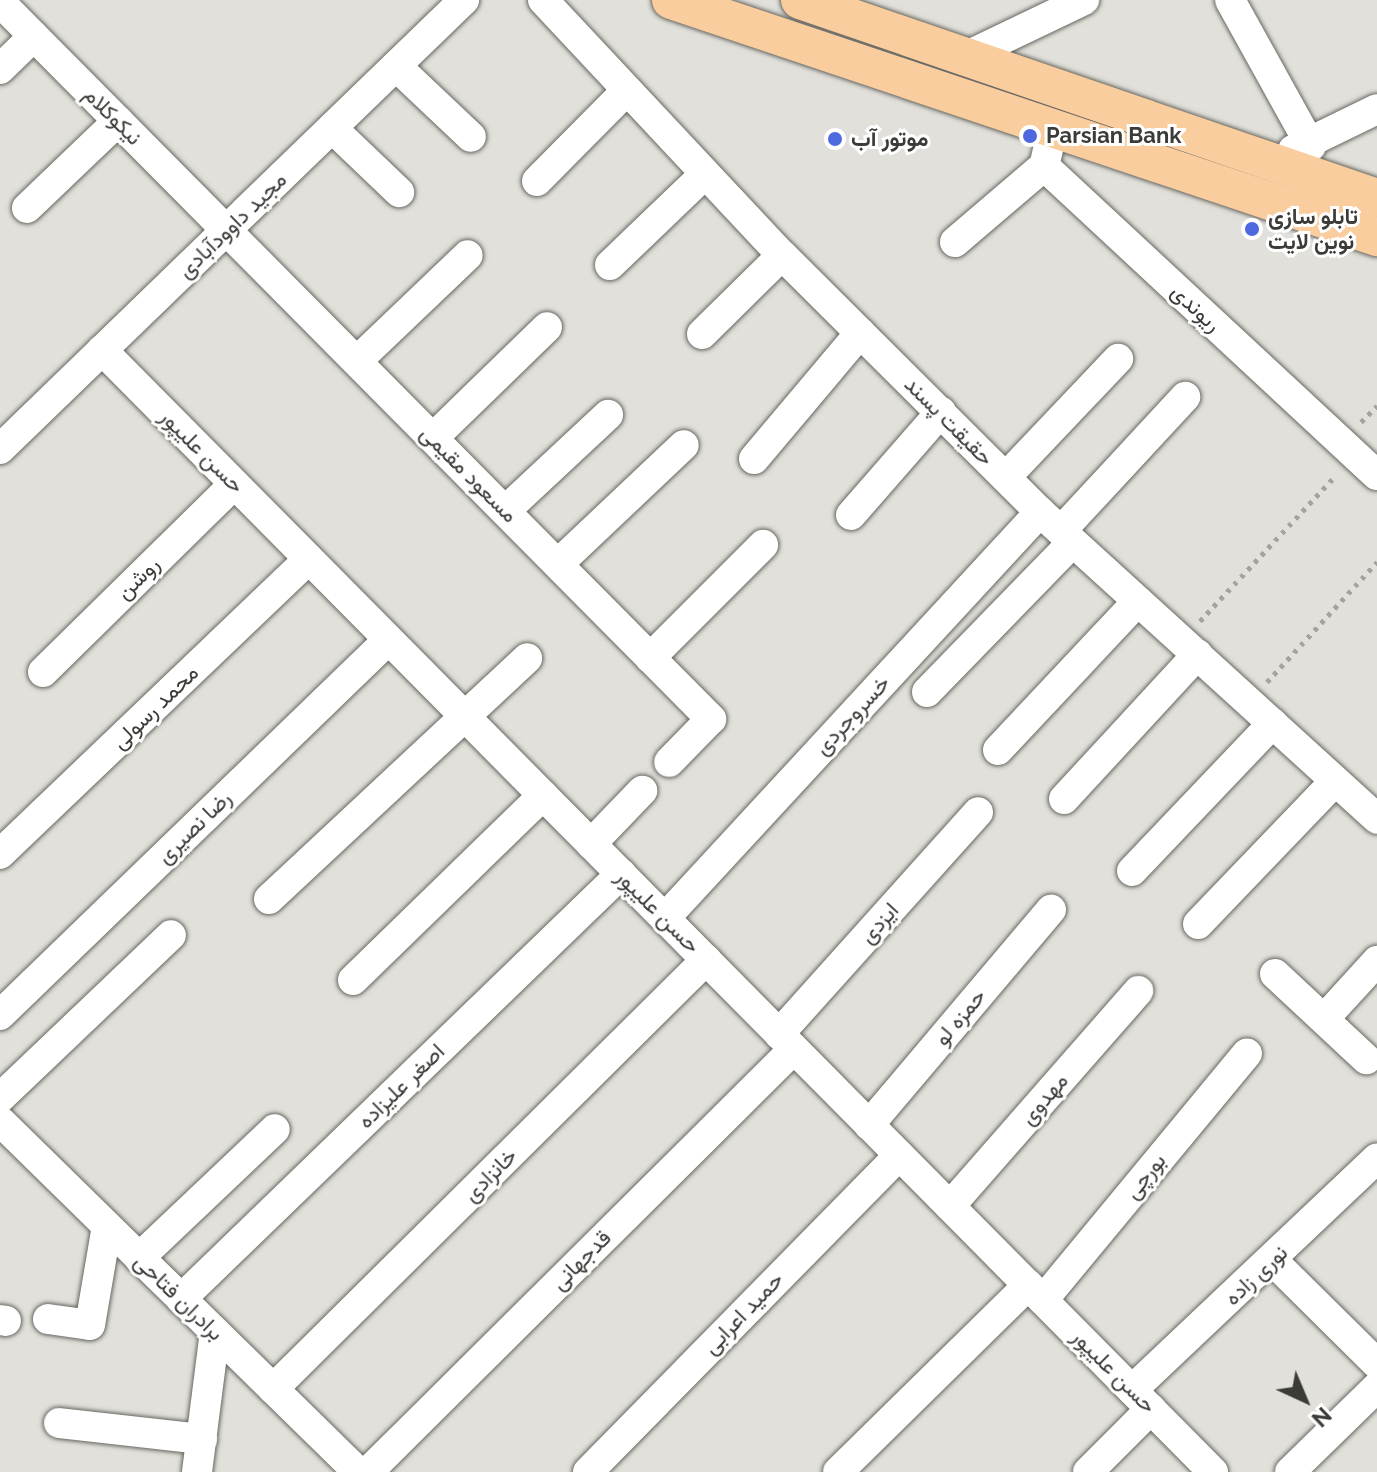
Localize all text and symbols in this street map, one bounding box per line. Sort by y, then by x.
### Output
street label: نیکوکلام [78,81,148,151]
place label: Parsian Bank [1046,123,1182,149]
place label: موتور آب [851,126,928,152]
marker: Parsian Bank [1021,127,1039,145]
marker: موتور آب [826,130,844,148]
street label: مجید داوودآبادی [172,166,292,284]
place label: تابلو سازی نوین لایت [1268,203,1358,254]
marker: تابلو سازی نوین لایت [1243,220,1261,238]
street label: ریوندی [1165,278,1227,338]
street label: حقیقت پسند [899,371,999,471]
street label: حسن علیپور [154,403,250,499]
street label: مسعود مقیمی [415,420,523,528]
street label: روشن [111,551,165,605]
street label: محمد رسولی [106,659,204,755]
street label: خسروجردی [809,670,895,760]
street label: رضا نصیری [151,785,237,869]
street label: حسن علیپور [610,863,706,959]
street label: ایزدی [854,897,904,949]
street label: حمزه لو [929,983,991,1051]
street label: اصغر علیزاده [352,1038,450,1134]
street label: مهدوی [1014,1068,1074,1130]
street label: خانزادی [458,1143,522,1207]
street label: بورچی [1119,1148,1171,1204]
street label: قدجهانی [546,1225,616,1295]
street label: نوری زاده [1219,1239,1293,1311]
street label: برادران فتاحی [129,1248,229,1346]
street label: حمید اعرابی [697,1266,789,1360]
street label: حسن علیپور [1066,1323,1162,1419]
north arrow [1265,1360,1345,1440]
text: N [1307,1402,1337,1432]

